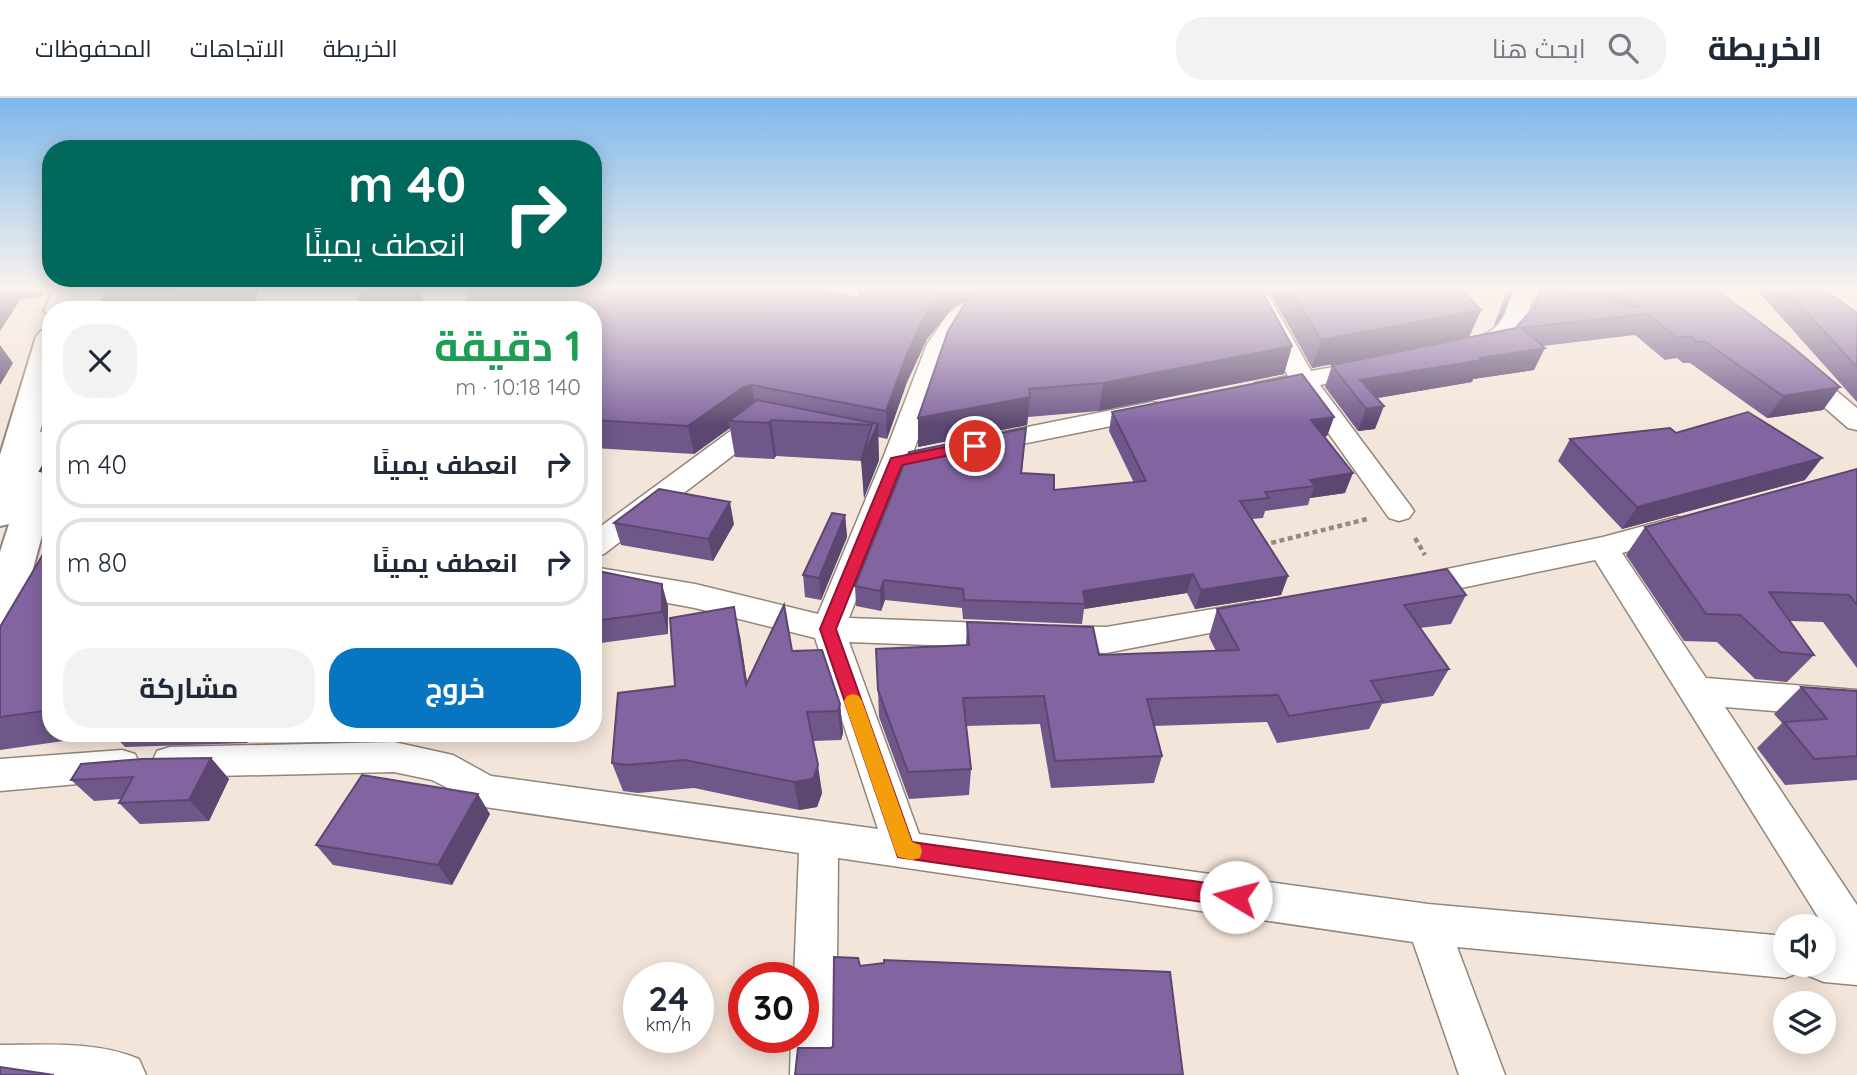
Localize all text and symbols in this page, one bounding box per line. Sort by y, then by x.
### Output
search box [1176,17,1666,80]
text: الخريطة [1708,27,1822,68]
icon: search [1604,29,1642,67]
text: ابحث هنا [1492,32,1586,65]
text: المحفوظات [35,33,152,63]
text: الاتجاهات [190,33,285,63]
text: الخريطة [323,33,398,63]
text: 40 m [348,153,466,214]
icon: right [490,168,581,259]
text: انعطف يمينًا [304,224,466,264]
text: 1 دقيقة [434,319,581,372]
button: close [63,324,137,398]
text: 140 m · 10:18 [455,372,581,401]
pin [945,416,1005,476]
icon: arrive [956,427,994,465]
icon: right [539,445,577,483]
text: 40 m [67,448,127,481]
text: انعطف يمينًا [372,448,518,481]
icon: right [539,543,577,581]
text: 80 m [67,546,127,579]
text: انعطف يمينًا [372,546,518,579]
button: مشاركة [63,648,315,728]
button: خروج [329,648,581,728]
position arrow [1199,860,1273,934]
map controls [1773,914,1836,1054]
button: sound [1773,914,1836,977]
speed limit sign: 30 [728,962,819,1053]
text: 24 [648,976,689,1020]
button: layers [1773,991,1836,1054]
text: km/h [646,1013,691,1036]

